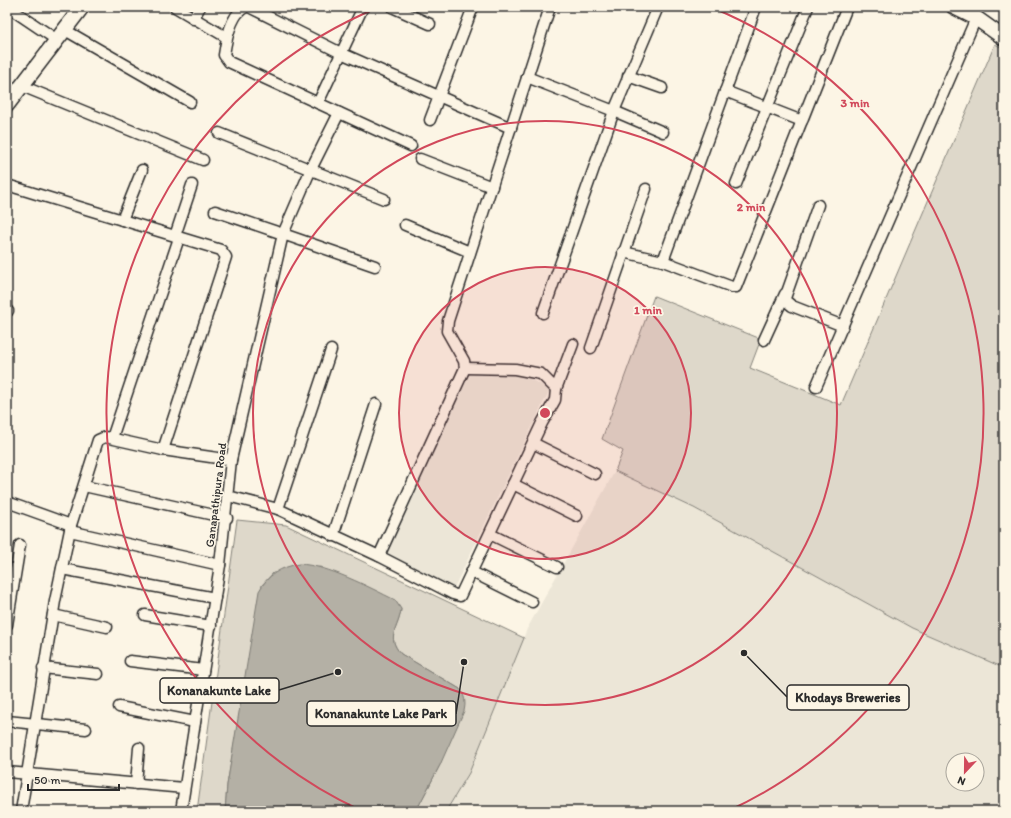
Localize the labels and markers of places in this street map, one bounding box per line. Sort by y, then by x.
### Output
centre of rings [538,406,552,420]
callout: Konanakunte Lake [160,678,279,703]
callout: Khodays Breweries [787,685,909,710]
callout: Konanakunte Lake Park [307,701,456,726]

